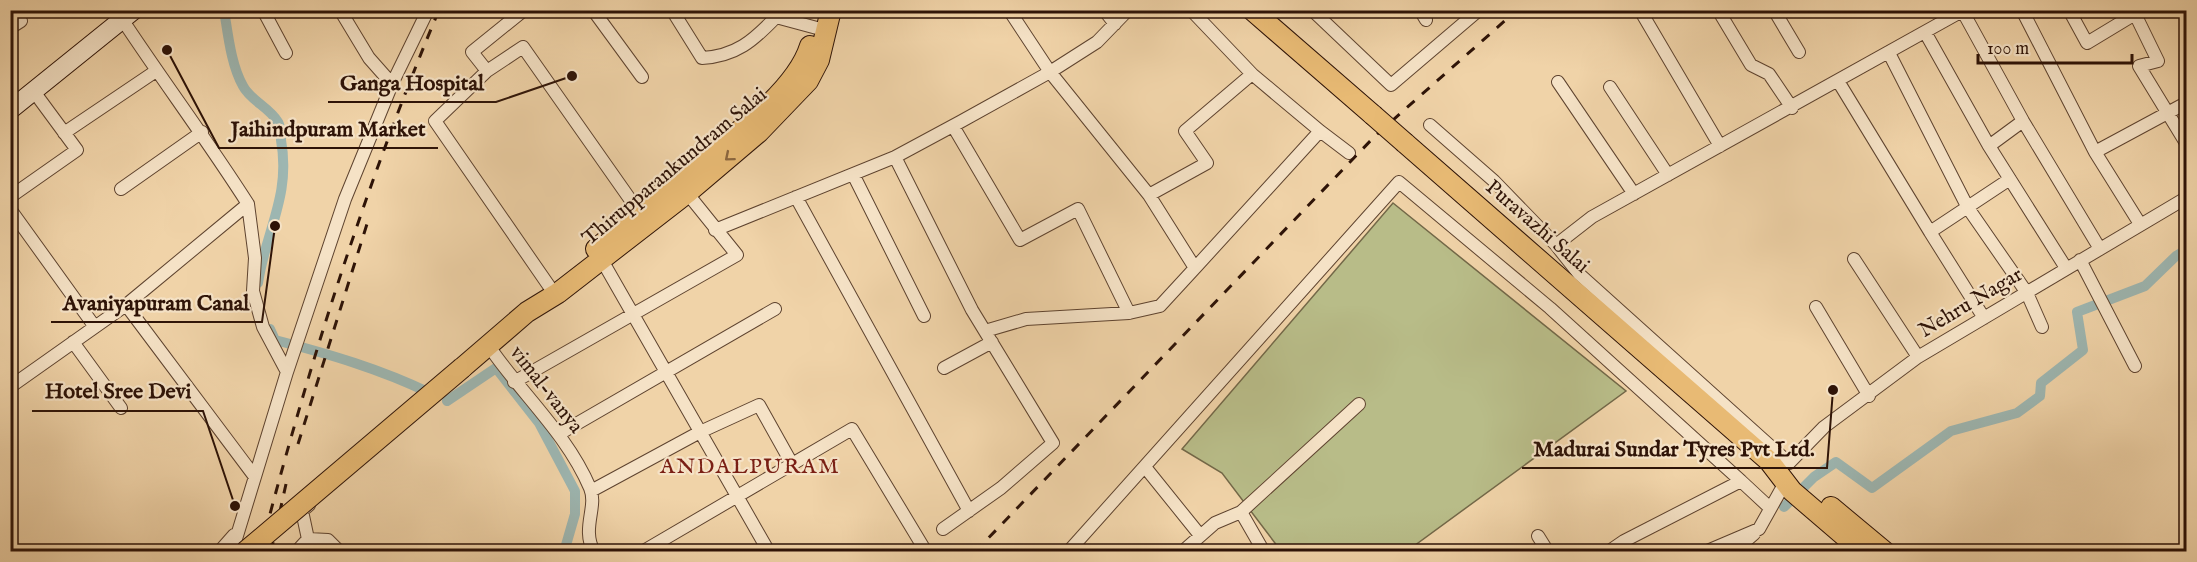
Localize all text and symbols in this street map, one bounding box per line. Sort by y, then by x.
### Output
scale bar [1978,27,2132,65]
text: 100 m [1987,38,2029,61]
callout: Ganga Hospital [328,62,496,102]
text: Ganga Hospital [340,70,485,98]
street label: Thirupparankundram Salai [577,82,773,252]
callout: Jaihindpuram Market [219,108,438,148]
text: Jaihindpuram Market [228,116,426,144]
one-way arrow [725,150,736,161]
street label: Puravazhi Salai [1479,174,1595,280]
street label: Nehru Nagar [1914,261,2028,345]
callout: Avaniyapuram Canal [51,282,262,322]
text: Avaniyapuram Canal [62,290,250,318]
street label: vimal-vanya [503,341,589,440]
callout: Hotel Sree Devi [32,371,203,411]
text: Hotel Sree Devi [45,378,191,406]
callout: Madurai Sundar Tyres Pvt Ltd. [1522,428,1827,468]
text: Madurai Sundar Tyres Pvt Ltd. [1533,436,1815,464]
district label: ANDALPURAM [659,453,840,481]

